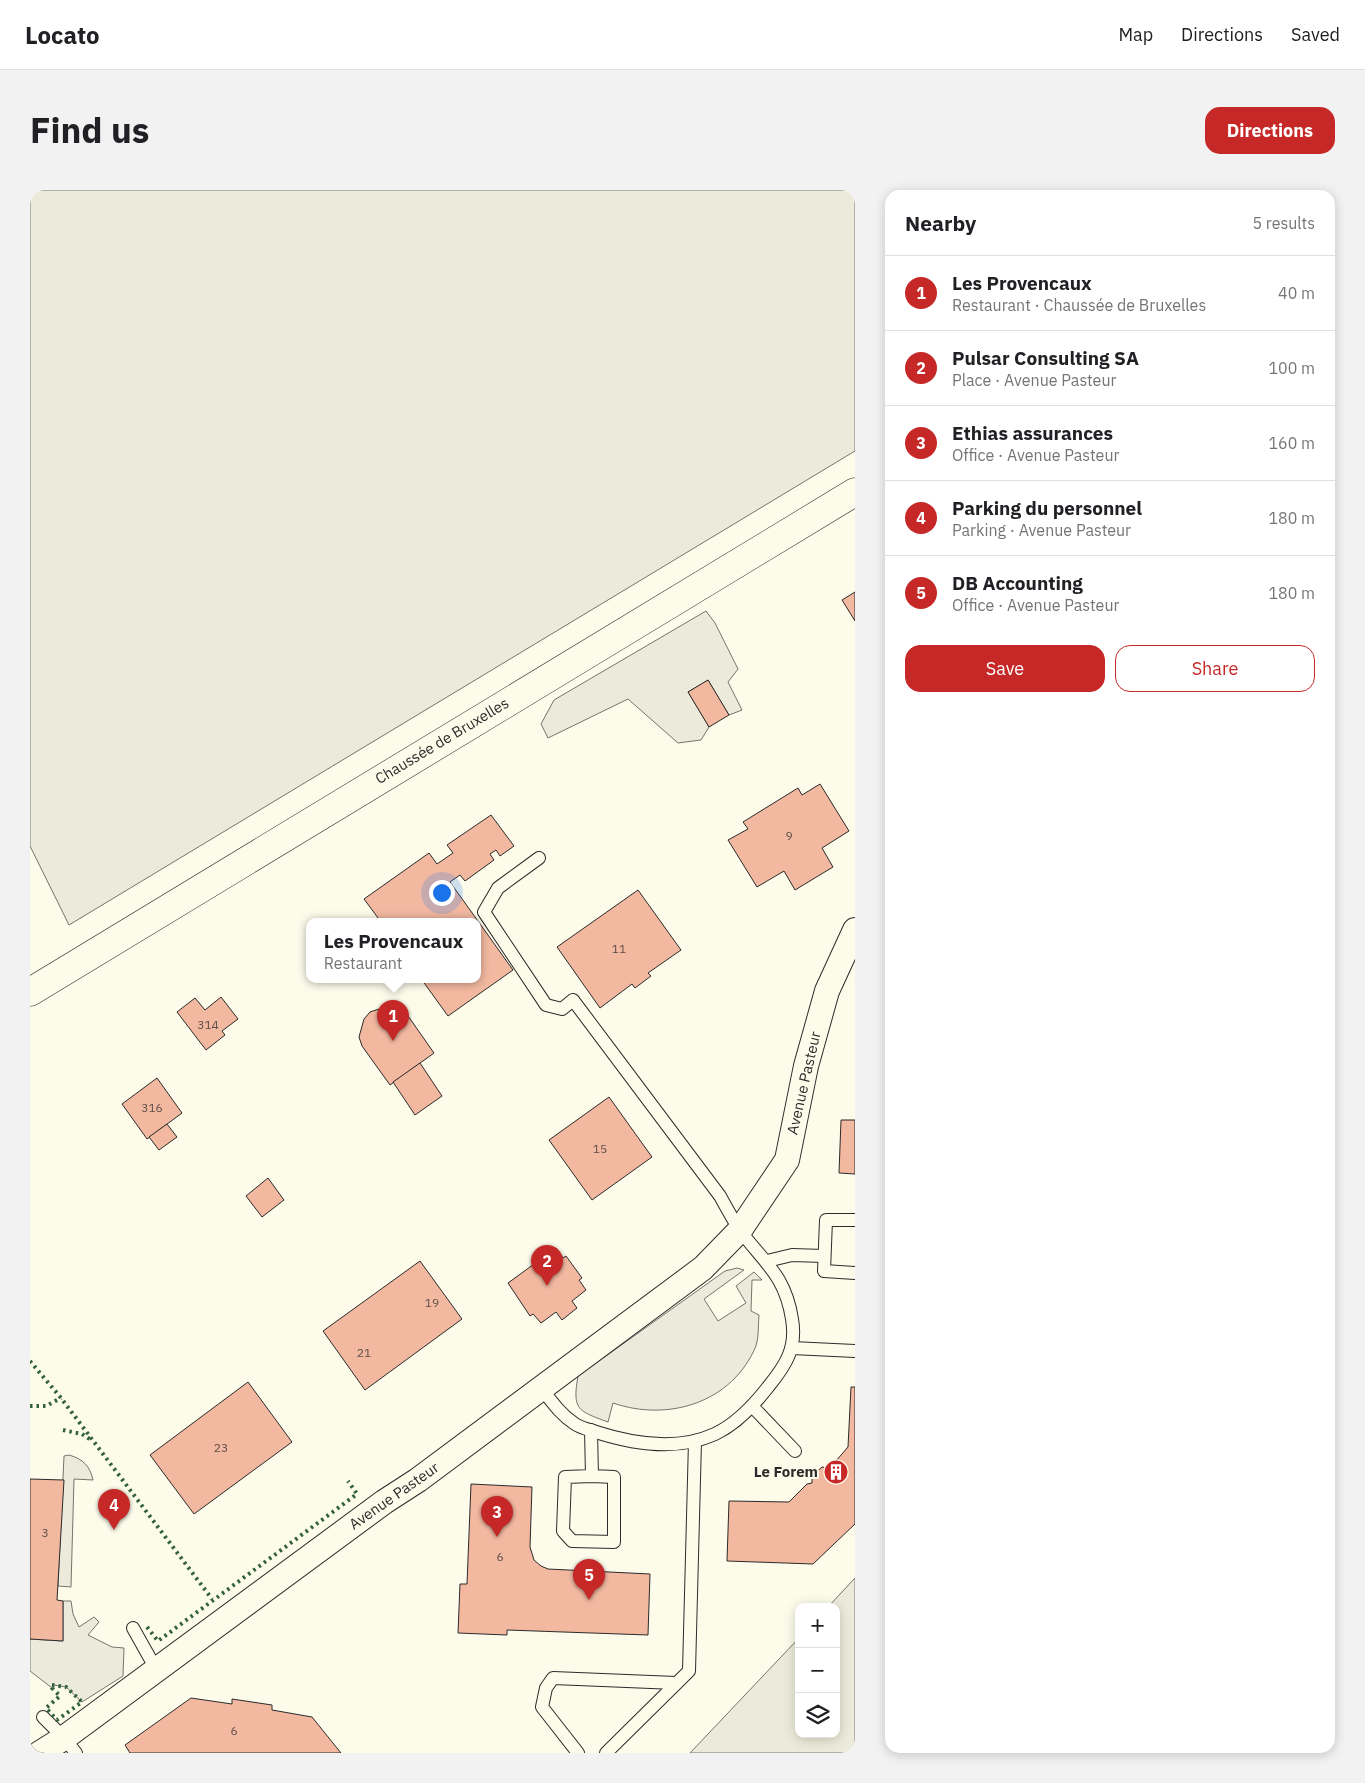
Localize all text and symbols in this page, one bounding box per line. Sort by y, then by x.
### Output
text: Locato [25,19,100,51]
text: Map [1118,23,1153,46]
text: Directions [1181,23,1263,46]
text: Saved [1291,23,1340,46]
text: Find us [30,107,149,153]
button: Directions [1205,107,1335,154]
text: Nearby [905,209,976,237]
text: 5 results [1252,213,1315,233]
text: Les Provencaux [952,271,1092,295]
text: 1 [916,283,926,303]
text: 40 m [1278,283,1315,303]
text: Restaurant · Chaussée de Bruxelles [952,295,1206,315]
text: Pulsar Consulting SA [952,346,1139,370]
text: 2 [916,358,926,378]
text: 100 m [1268,358,1315,378]
text: Place · Avenue Pasteur [952,370,1116,390]
text: Ethias assurances [952,421,1113,445]
text: 3 [916,433,926,453]
text: 160 m [1268,433,1315,453]
text: Office · Avenue Pasteur [952,445,1119,465]
text: Parking du personnel [952,496,1142,520]
text: 4 [916,508,926,528]
text: 180 m [1268,508,1315,528]
text: Parking · Avenue Pasteur [952,520,1131,540]
text: DB Accounting [952,571,1083,595]
text: 5 [916,583,926,603]
text: 180 m [1268,583,1315,603]
text: Office · Avenue Pasteur [952,595,1119,615]
button: Save [905,645,1105,692]
button: Share [1115,645,1315,692]
street label: Chaussée de Bruxelles [371,693,512,788]
house number: 9 [785,828,793,843]
your location [429,880,455,906]
popup [306,918,481,983]
text: Les Provencaux [324,929,463,953]
house number: 11 [612,941,626,956]
text: Restaurant [324,953,402,973]
pin: 1 [377,1000,409,1041]
house number: 314 [197,1017,219,1032]
street label: Avenue Pasteur [782,1029,825,1136]
house number: 316 [141,1100,163,1115]
house number: 15 [593,1141,607,1156]
pin: 2 [531,1245,563,1286]
house number: 19 [425,1295,439,1310]
house number: 21 [357,1345,371,1360]
house number: 23 [214,1440,228,1455]
street label: Avenue Pasteur [345,1457,443,1534]
building icon: Le Forem [823,1459,849,1485]
place label: Le Forem [754,1462,818,1481]
pin: 4 [98,1489,130,1530]
pin: 3 [481,1496,513,1537]
house number: 3 [41,1525,49,1540]
house number: 6 [496,1549,504,1564]
pin: 5 [573,1559,605,1600]
map controls [795,1603,840,1738]
button: + [795,1603,840,1648]
button: − [795,1648,840,1693]
button: layers [795,1693,840,1738]
house number: 6 [230,1723,238,1738]

